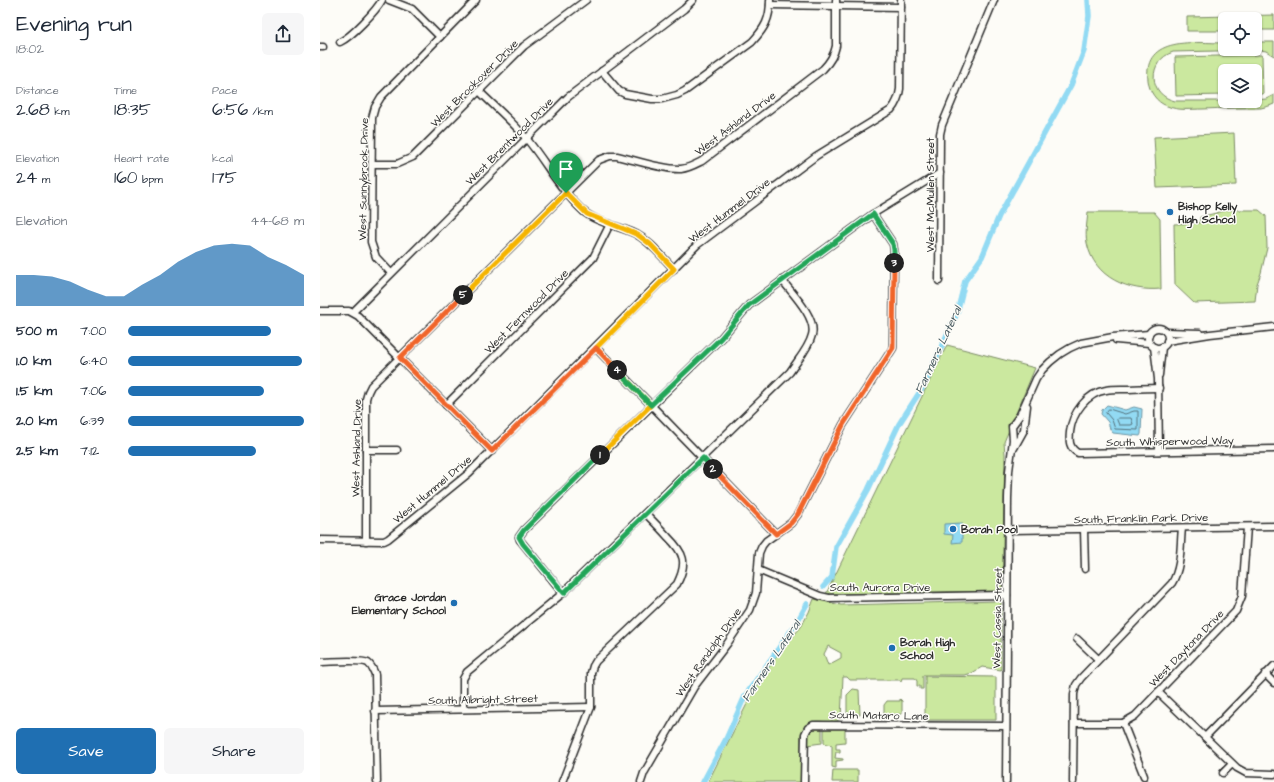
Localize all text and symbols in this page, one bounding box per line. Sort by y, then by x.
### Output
text: Evening run [16,9,132,40]
map controls [1218,12,1262,108]
button: locate [1218,12,1262,56]
button: share [262,13,304,55]
street label: West Brookover Drive [427,36,522,131]
text: 18:02 [16,40,44,58]
button: layers [1218,64,1262,108]
text: Distance [16,83,59,98]
text: Time [114,83,137,98]
text: Pace [212,83,238,98]
street label: West Ashland Drive [692,88,779,159]
street label: West Brentwood Drive [462,94,557,188]
text: 2.68 [16,98,50,122]
text: 18:35 [114,98,151,122]
text: 6:56 [212,98,248,122]
text: km [50,104,70,119]
text: /km [248,104,273,119]
street label: West Sunnybrook Drive [355,118,373,240]
street label: West McMullen Street [923,137,938,252]
text: Elevation [16,151,59,166]
text: Heart rate [114,151,169,166]
text: kcal [212,151,233,166]
pin [549,152,583,193]
icon: arrive [555,158,577,180]
text: 24 [16,166,37,190]
text: 160 [114,166,138,190]
text: 175 [212,166,237,190]
text: m [37,172,50,187]
text: bpm [138,172,163,187]
street label: West Hummel Drive [685,175,773,246]
place label: Bishop Kelly High School [1177,199,1238,229]
marker: Bishop Kelly High School [1165,207,1175,217]
text: Elevation [16,212,67,230]
text: 44–68 m [250,212,304,230]
pin: 3 [884,253,904,273]
text: 3 [891,255,897,270]
street label: West Fernwood Drive [481,266,572,357]
pin: 5 [453,285,473,305]
text: 5 [459,287,467,302]
water label: Farmers Lateral [911,302,967,397]
text: 500 m [16,322,57,340]
text: 7:00 [80,322,107,340]
text: 1.0 km [16,352,51,370]
text: 6:40 [80,352,107,370]
pin: 4 [607,360,627,380]
text: 4 [613,362,621,377]
text: 1.5 km [16,382,52,400]
text: 7:06 [80,382,107,400]
street label: West Ashland Drive [348,399,365,497]
text: 2.0 km [16,412,57,430]
text: 6:39 [80,412,104,430]
street label: South Whisperwood Way [1106,433,1234,451]
text: 2.5 km [16,442,58,460]
text: 7:12 [80,442,99,460]
pin: 1 [590,445,610,465]
text: 1 [599,447,601,462]
street label: West Hummel Drive [390,452,475,527]
pin: 2 [703,459,723,479]
text: 2 [710,461,716,476]
street label: South Franklin Park Drive [1074,510,1208,527]
place label: Borah Pool [961,522,1018,537]
marker: Borah Pool [948,524,958,534]
street label: West Cassia Street [989,567,1006,668]
street label: South Aurora Drive [830,580,930,595]
place label: Grace Jordan Elementary School [352,590,446,620]
marker: Grace Jordan Elementary School [449,598,459,608]
street label: West Randolph Drive [672,605,745,700]
street label: West Daytona Drive [1146,606,1228,691]
water label: Farmers Lateral [738,616,806,705]
place label: Borah High School [899,635,956,663]
marker: Borah High School [887,643,897,653]
street label: South Albright Street [428,691,539,709]
street label: South Mataro Lane [829,707,929,724]
button: Save [16,728,156,774]
button: Share [164,728,304,774]

